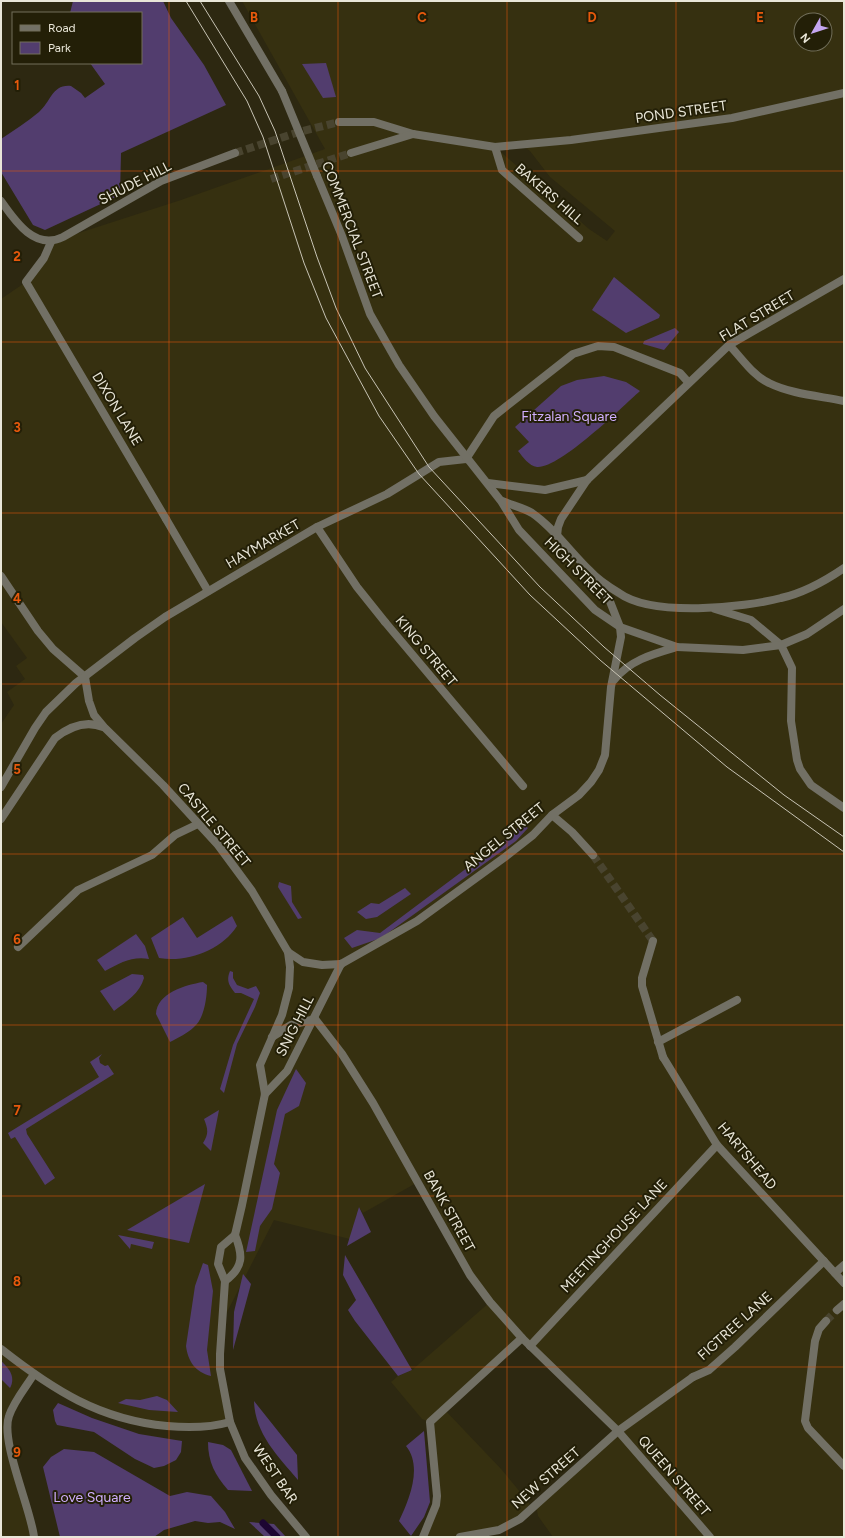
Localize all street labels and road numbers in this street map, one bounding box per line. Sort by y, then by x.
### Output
street label: POND STREET [634,97,728,127]
street label: SHUDE HILL [96,157,175,209]
street label: COMMERCIAL STREET [318,159,386,301]
street label: BAKERS HILL [512,160,587,229]
street label: FLAT STREET [716,287,798,345]
street label: DIXON LANE [88,369,146,449]
street label: HAYMARKET [223,516,303,572]
street label: HIGH STREET [541,534,615,608]
street label: KING STREET [392,612,461,690]
street label: CASTLE STREET [174,780,254,871]
street label: ANGEL STREET [460,799,548,875]
street label: SNIG HILL [272,992,318,1059]
street label: HARTSHEAD [714,1119,780,1193]
street label: BANK STREET [420,1167,478,1255]
street label: MEETINGHOUSE LANE [557,1176,671,1296]
street label: FIGTREE LANE [694,1288,776,1364]
street label: QUEEN STREET [634,1432,714,1520]
street label: WEST BAR [249,1441,301,1507]
street label: NEW STREET [508,1443,584,1512]

